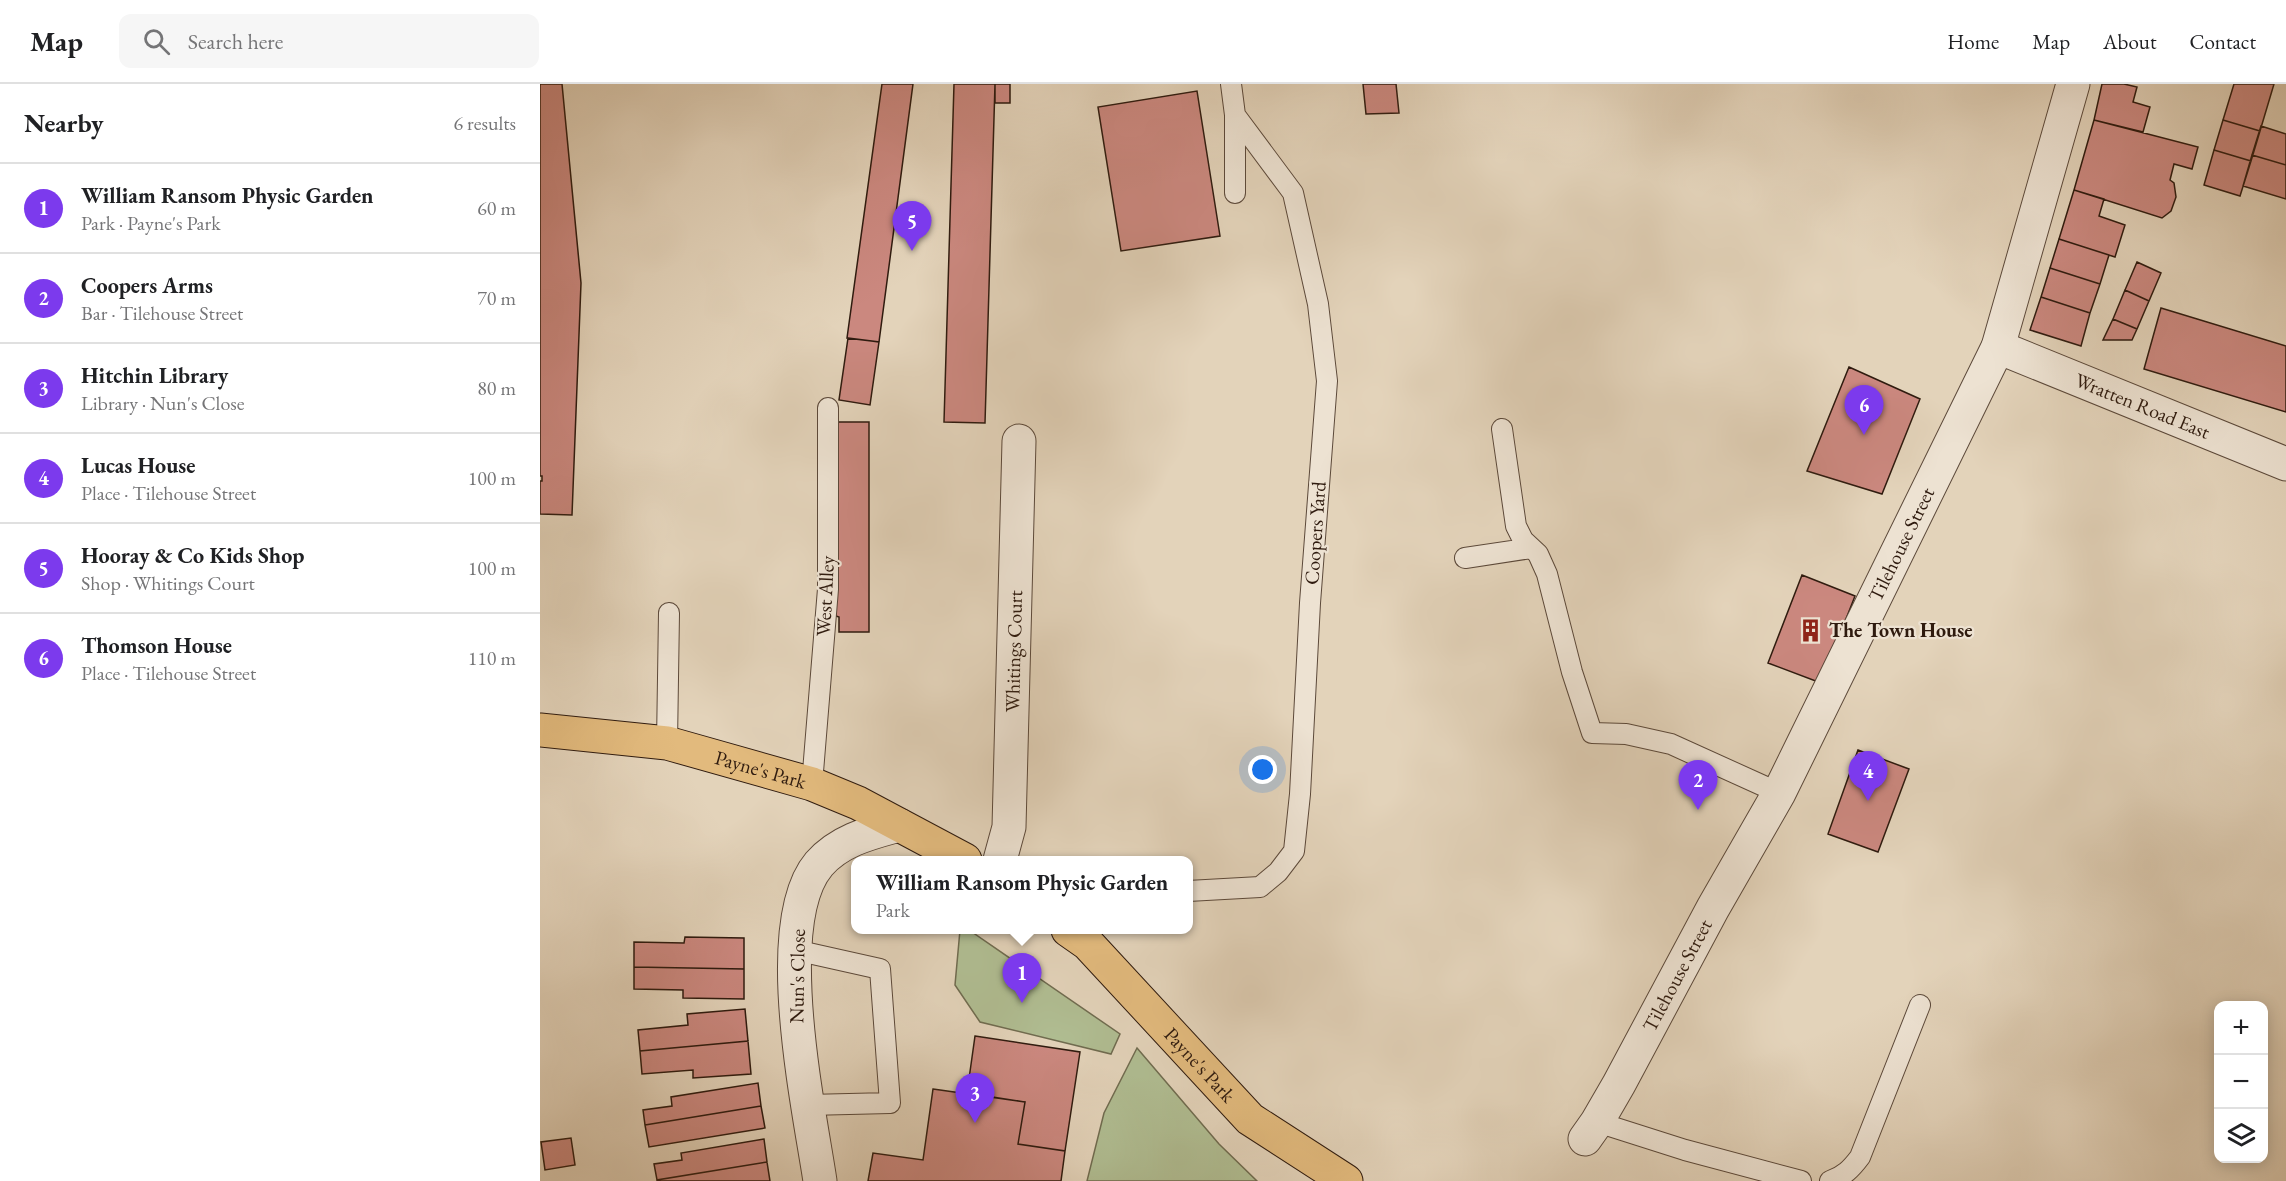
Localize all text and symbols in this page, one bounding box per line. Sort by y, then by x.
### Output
search box [119,14,539,68]
text: Map [30,23,83,59]
icon: search [140,25,173,58]
text: Search here [188,27,283,56]
text: Home [1947,28,1999,55]
text: Map [2032,28,2070,55]
text: About [2103,28,2156,55]
text: Contact [2189,28,2256,55]
text: Nearby [24,106,104,140]
text: 6 results [453,110,516,136]
text: William Ransom Physic Garden [81,181,374,210]
text: 1 [38,195,49,221]
text: 60 m [477,195,516,221]
pin: 5 [892,202,932,251]
text: Park · Payne's Park [81,210,221,236]
text: Coopers Arms [81,271,213,300]
text: 2 [38,285,49,311]
text: 70 m [477,285,516,311]
text: Bar · Tilehouse Street [81,300,243,326]
text: Hitchin Library [81,361,228,390]
street label: Wratten Road East [2071,367,2215,445]
text: 3 [38,375,49,401]
text: 80 m [477,375,516,401]
pin: 6 [1844,386,1884,435]
text: Library · Nun's Close [81,390,245,416]
text: Lucas House [81,451,195,480]
text: 4 [38,465,49,491]
text: 100 m [468,465,516,491]
text: Place · Tilehouse Street [81,480,256,506]
street label: Coopers Yard [1298,480,1332,586]
street label: Tilehouse Street [1862,482,1940,606]
text: Hooray & Co Kids Shop [81,541,304,570]
text: 5 [38,555,49,581]
text: 100 m [468,555,516,581]
street label: West Alley [810,555,840,637]
text: Shop · Whitings Court [81,570,255,596]
street label: Whitings Court [999,589,1028,713]
building icon: The Town House [1798,617,1824,643]
place label: The Town House [1829,617,1973,643]
text: Thomson House [81,631,232,660]
text: 6 [38,645,49,671]
text: 110 m [468,645,516,671]
text: Place · Tilehouse Street [81,660,256,686]
street label: Payne's Park [712,744,810,795]
pin: 4 [1848,752,1888,801]
your location [1248,755,1277,784]
pin: 2 [1678,760,1718,810]
popup [851,856,1193,934]
text: William Ransom Physic Garden [876,868,1168,897]
text: Park [876,897,910,923]
street label: Tilehouse Street [1636,914,1718,1036]
street label: Nun's Close [783,928,811,1024]
pin: 1 [1002,954,1042,1003]
map controls [2214,1001,2268,1163]
button: + [2214,1001,2268,1055]
street label: Payne's Park [1158,1022,1242,1108]
button: − [2214,1055,2268,1109]
pin: 3 [956,1074,994,1123]
button: layers [2214,1109,2268,1163]

